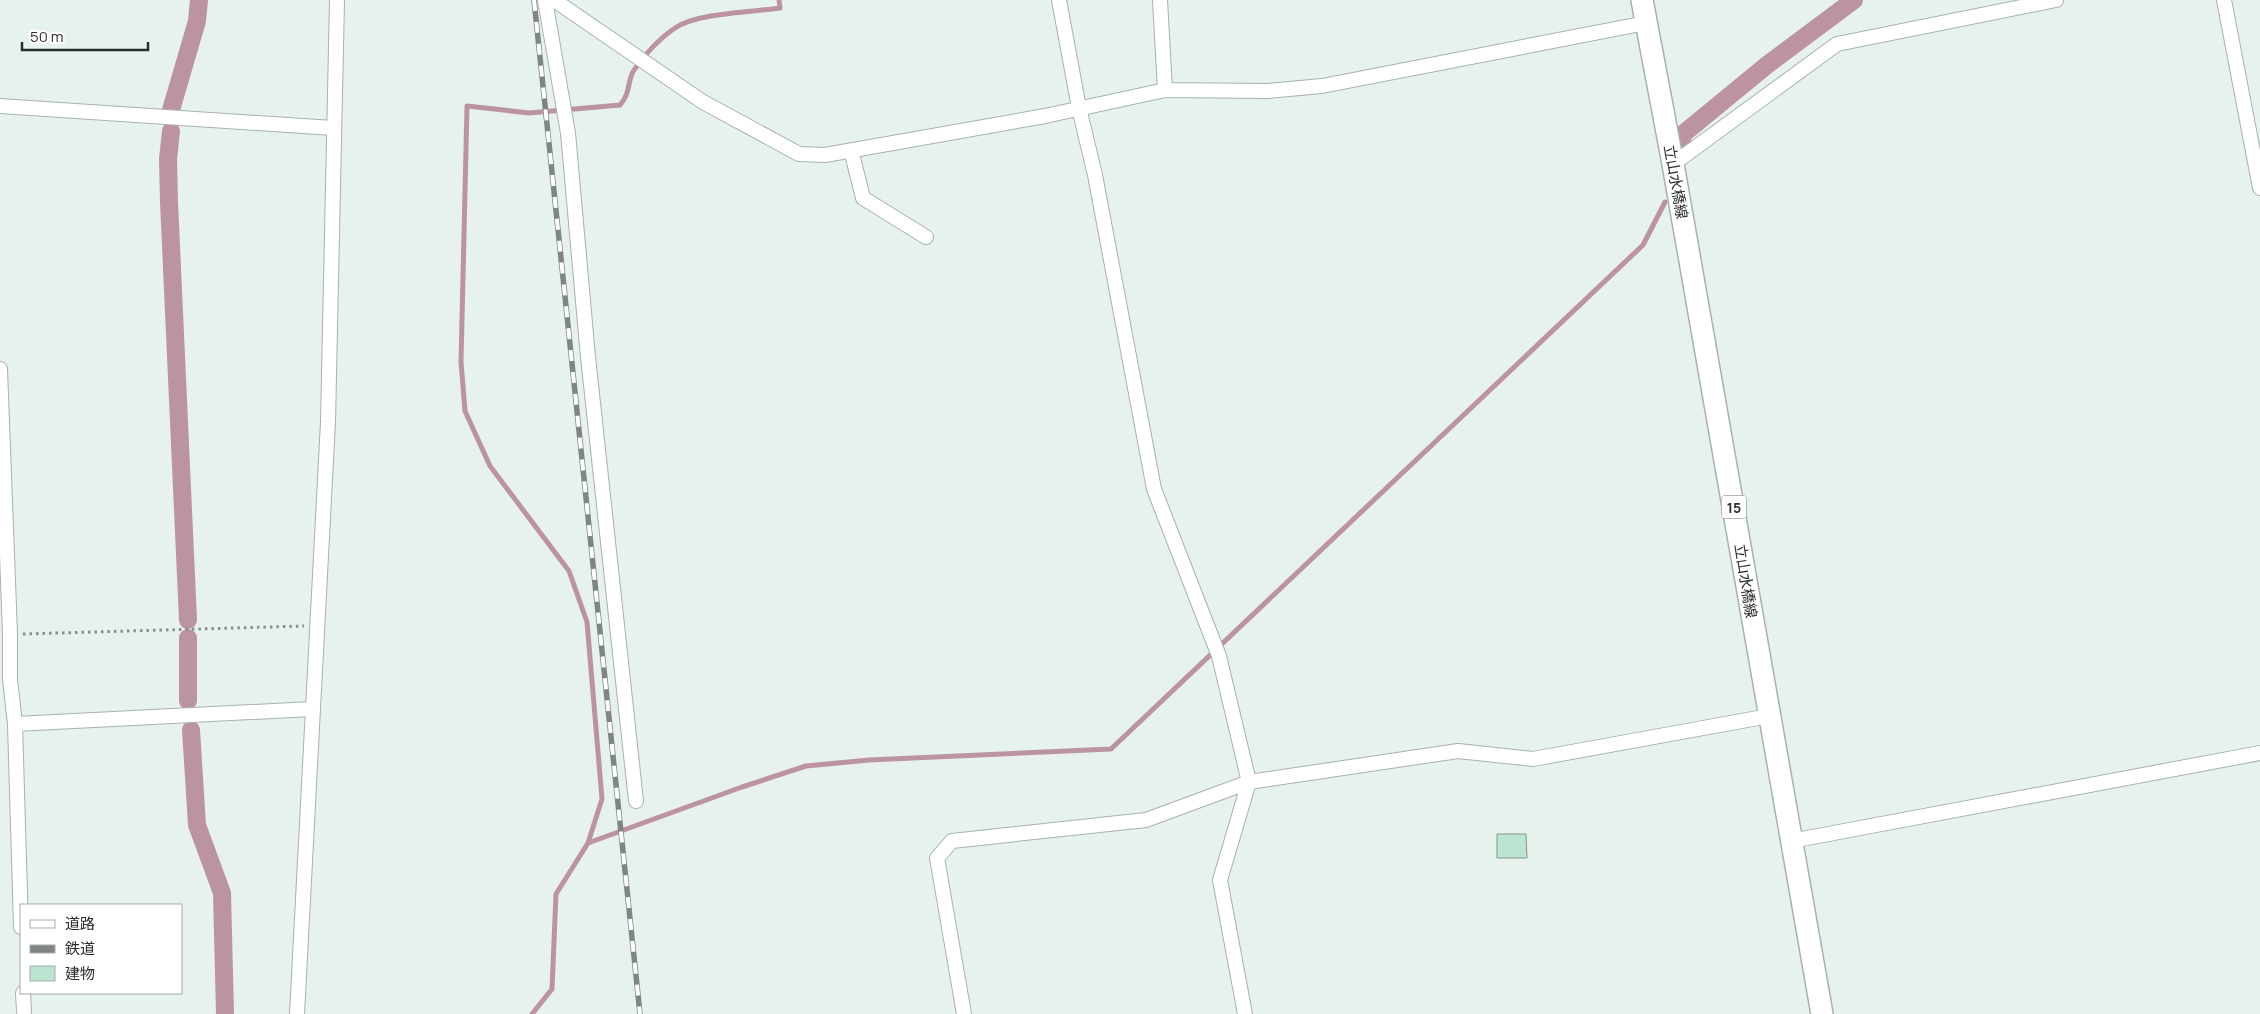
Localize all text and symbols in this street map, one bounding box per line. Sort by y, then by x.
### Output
scale bar [22,20,149,52]
text: 50 m [30,26,64,47]
street label: 立山水橋線 [1659,143,1693,221]
road number: 15 [1722,496,1746,518]
street label: 立山水橋線 [1730,542,1762,620]
legend [20,904,182,994]
text: 道路 [65,913,95,934]
text: 鉄道 [65,938,95,959]
text: 建物 [65,963,95,984]

